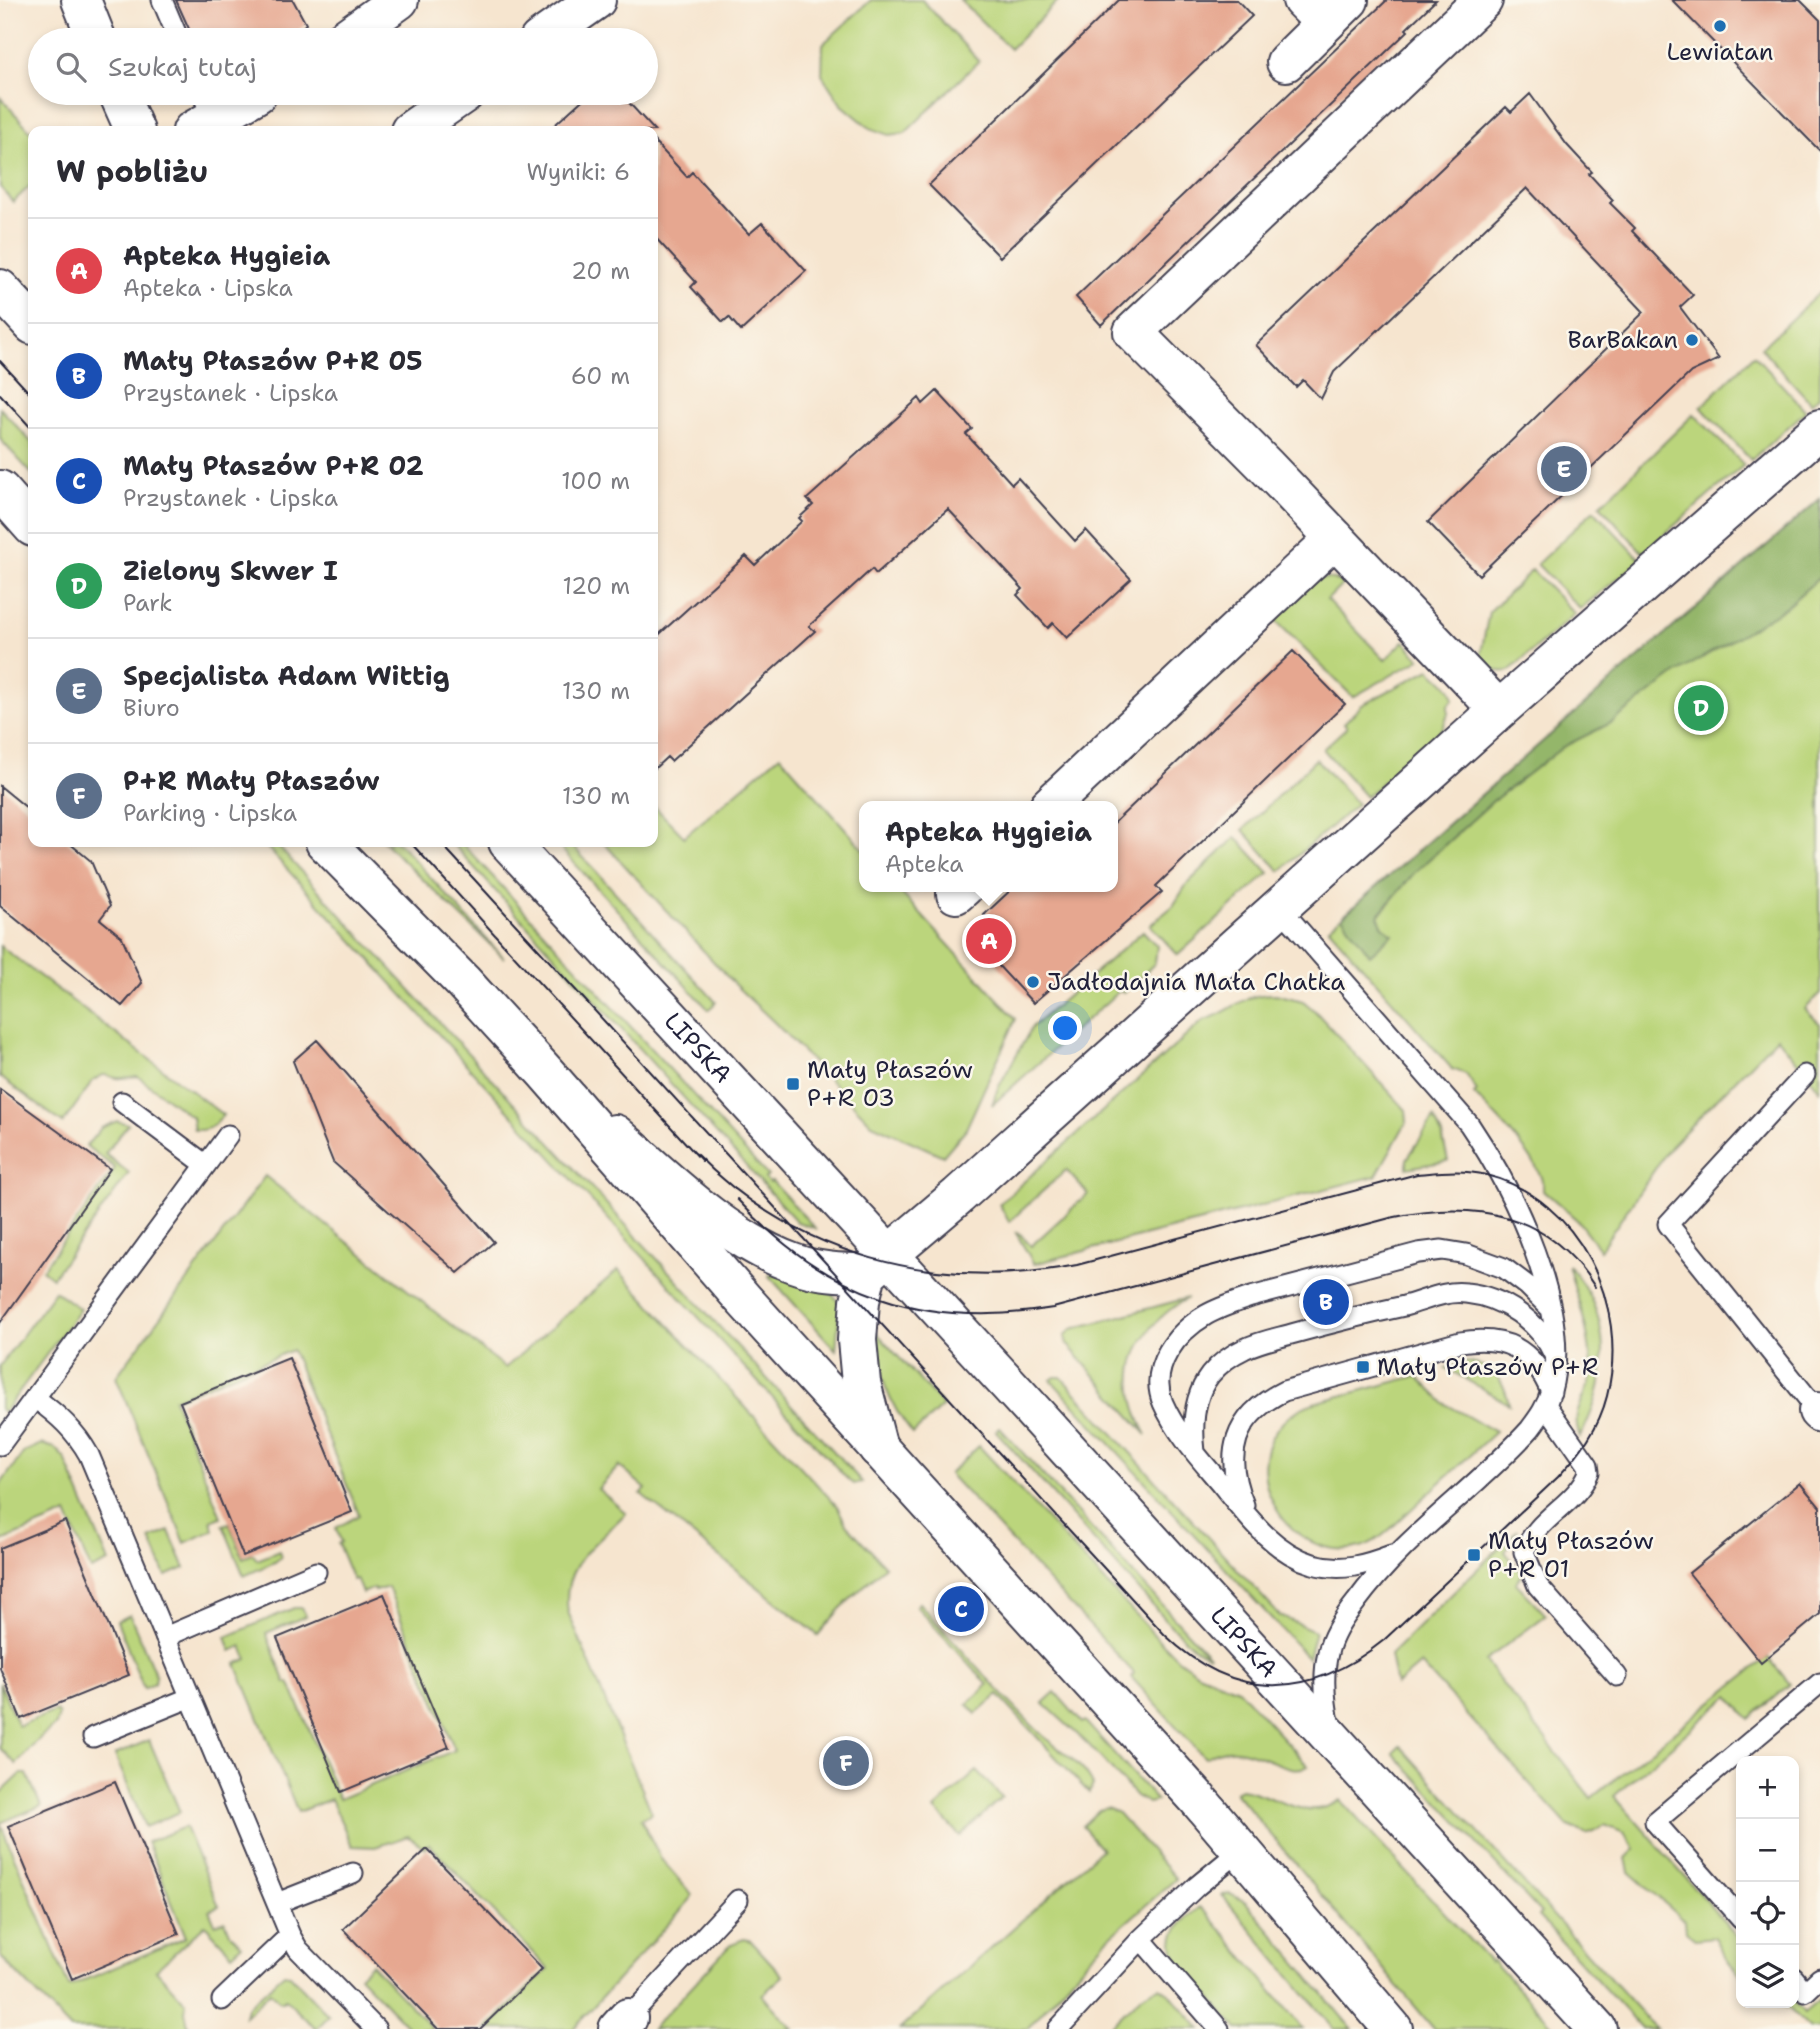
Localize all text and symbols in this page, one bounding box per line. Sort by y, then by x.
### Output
marker: Lewiatan [1712,18,1728,34]
search box [28,28,658,105]
place label: Lewiatan [1666,36,1774,68]
icon: search [52,48,90,86]
text: Szukaj tutaj [108,49,257,84]
text: W pobliżu [56,151,208,192]
text: Wyniki: 6 [526,157,630,187]
text: Apteka Hygieia [123,238,330,273]
text: A [70,256,88,286]
text: 20 m [571,256,630,286]
text: Apteka · Lipska [123,273,293,303]
place label: BarBakan [1567,324,1678,356]
marker: BarBakan [1684,332,1700,348]
text: Mały Płaszów P+R 05 [123,343,423,378]
text: B [72,361,86,391]
text: 60 m [571,361,630,391]
text: Przystanek · Lipska [123,378,338,408]
pin: E [1541,443,1587,495]
text: Mały Płaszów P+R 02 [123,448,424,483]
text: C [72,466,86,496]
text: 100 m [561,466,630,496]
text: Przystanek · Lipska [123,483,338,513]
text: Zielony Skwer I [123,553,338,588]
text: D [71,571,87,601]
text: 120 m [562,571,630,601]
text: Park [123,588,172,618]
text: Specjalista Adam Wittig [123,658,450,693]
text: E [71,676,87,706]
text: 130 m [562,676,630,706]
pin: D [1678,682,1724,734]
text: Biuro [123,693,180,723]
text: P+R Mały Płaszów [123,763,379,798]
text: F [72,781,86,811]
text: 130 m [562,781,630,811]
text: Parking · Lipska [123,798,297,828]
popup [859,801,1118,892]
text: Apteka Hygieia [885,814,1092,849]
text: Apteka [885,849,963,879]
pin: A [966,915,1012,967]
place label: Jadłodajnia Mała Chatka [1047,966,1345,998]
marker: Jadłodajnia Mała Chatka [1025,974,1041,990]
street label: LIPSKA [657,1006,739,1090]
your location [1048,1011,1082,1045]
place label: Mały Płaszów P+R 03 [807,1054,973,1114]
marker: Mały Płaszów P+R 03 [785,1076,801,1092]
pin: B [1303,1276,1349,1328]
place label: Mały Płaszów P+R [1377,1351,1598,1383]
marker: Mały Płaszów P+R [1355,1359,1371,1375]
place label: Mały Płaszów P+R 01 [1488,1525,1654,1585]
marker: Mały Płaszów P+R 01 [1466,1547,1482,1563]
pin: C [938,1583,984,1635]
street label: LIPSKA [1203,1600,1284,1684]
pin: F [823,1737,869,1789]
map controls [1736,1756,1799,2008]
button: + [1736,1756,1799,1819]
button: − [1736,1819,1799,1882]
button: locate [1736,1882,1799,1945]
button: layers [1736,1945,1799,2008]

